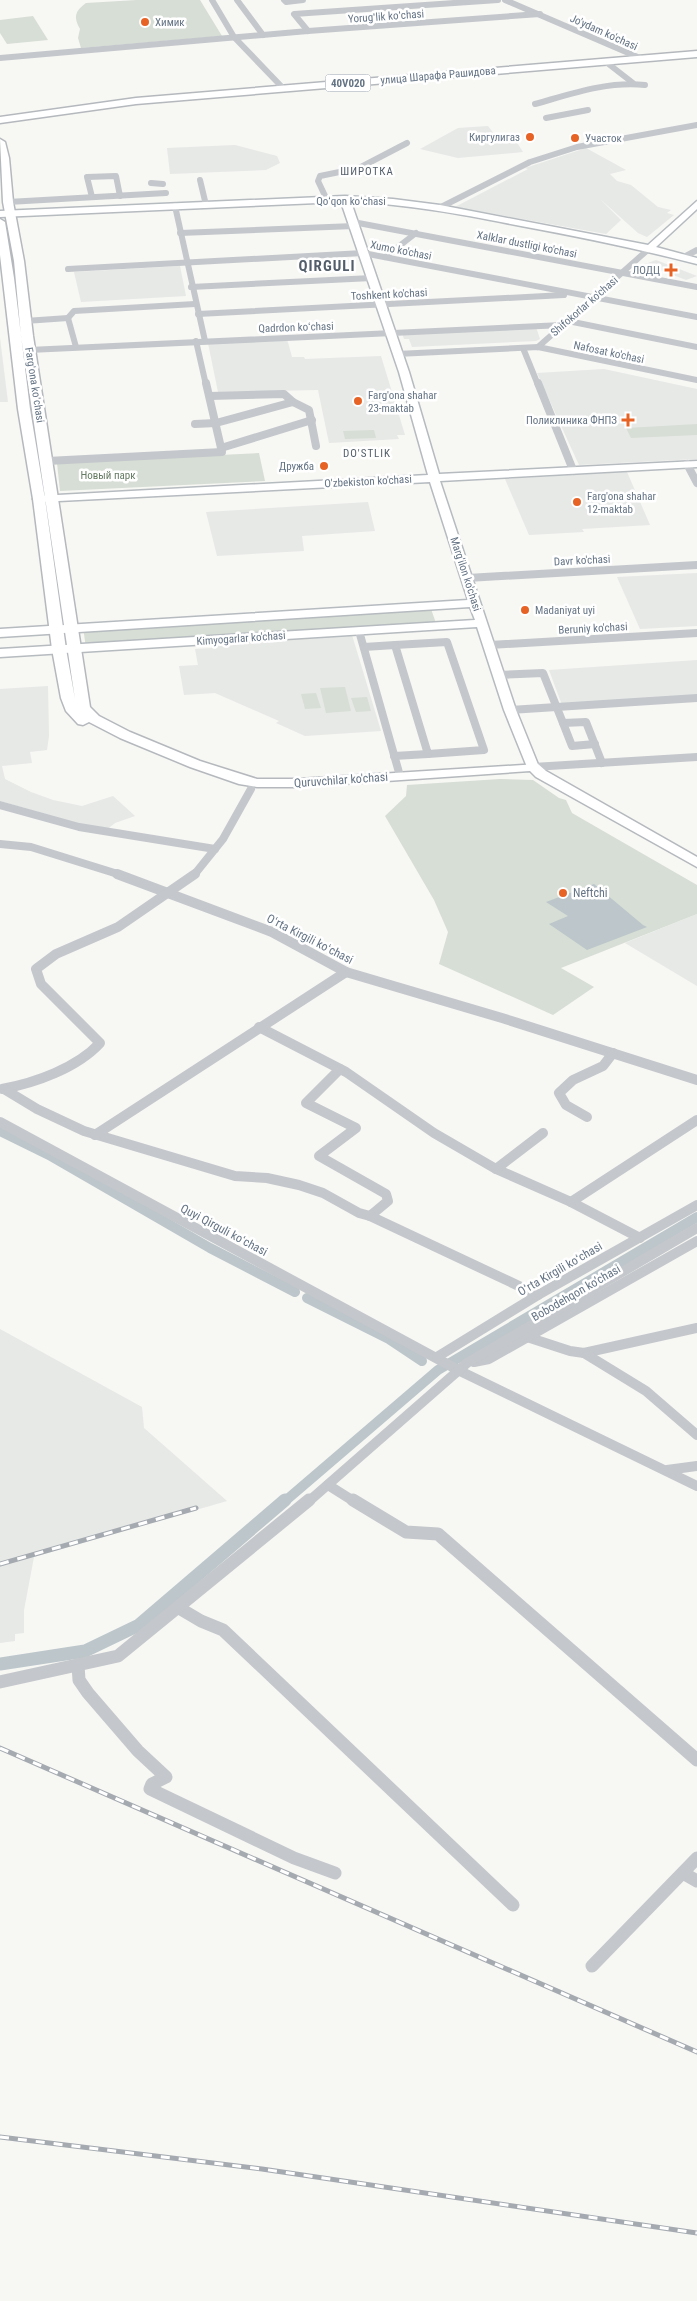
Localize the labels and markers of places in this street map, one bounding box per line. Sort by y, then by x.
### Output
marker: Химик [139,16,151,28]
place label: Химик [155,16,185,29]
place label: Киргулигаз [469,131,520,144]
marker: Киргулигаз [524,131,536,143]
marker: Участок [569,132,581,144]
place label: Участок [585,132,623,145]
marker: ЛОДЦ [664,263,678,277]
place label: ЛОДЦ [632,264,660,277]
place label: Farg'ona shahar 23-maktab [368,389,437,415]
marker: Farg'ona shahar 23-maktab [352,395,364,407]
marker: Поликлиника ФНПЗ [621,413,635,427]
place label: Поликлиника ФНПЗ [526,414,617,427]
place label: Дружба [279,460,314,473]
marker: Дружба [318,460,330,472]
place label: Farg'ona shahar 12-maktab [587,490,656,516]
marker: Farg'ona shahar 12-maktab [571,496,583,508]
marker: Madaniyat uyi [519,604,531,616]
place label: Madaniyat uyi [535,604,595,617]
place label: Neftchi [573,886,608,900]
marker: Neftchi [557,887,569,899]

